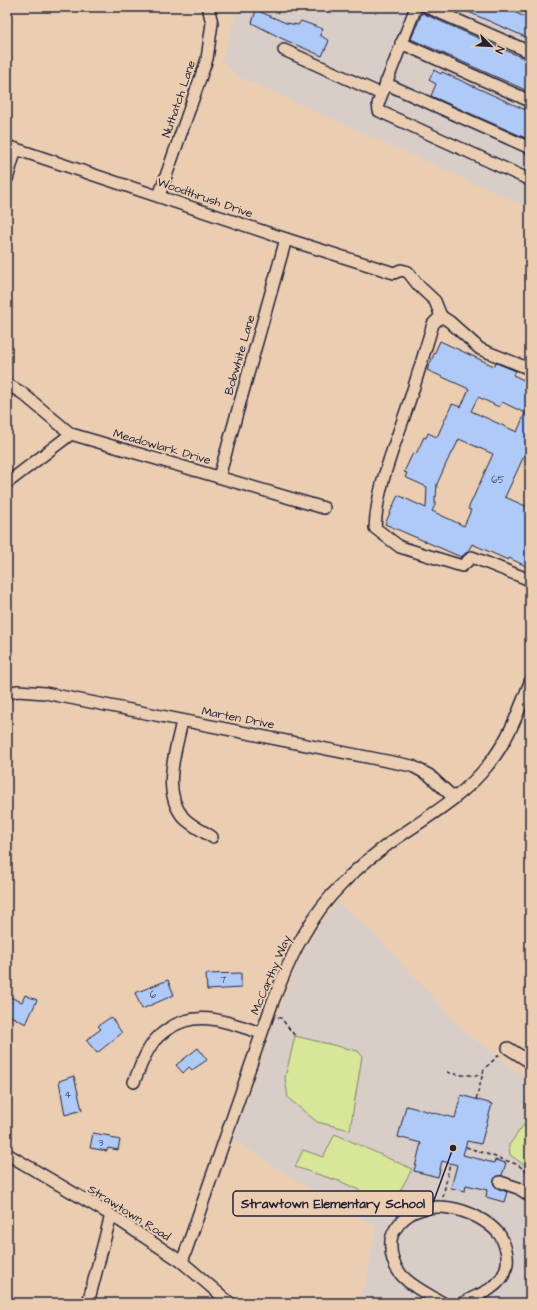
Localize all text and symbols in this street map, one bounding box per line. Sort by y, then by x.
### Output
north arrow [471,26,511,66]
text: N [491,44,508,56]
street label: Nuthatch Lane [158,58,200,140]
street label: Woodthrush Drive [155,174,256,223]
street label: Bobwhite Lane [220,313,260,397]
street label: Meadowlark Drive [111,425,213,469]
house number: 65 [491,473,505,487]
street label: Marten Drive [200,703,276,733]
street label: McCarthy Way [247,932,296,1018]
house number: 7 [220,973,226,987]
house number: 6 [150,988,157,1002]
house number: 4 [65,1088,72,1102]
house number: 3 [98,1136,104,1150]
street label: Strawtown Road [84,1181,174,1245]
callout: Strawtown Elementary School [233,1191,433,1216]
text: Strawtown Elementary School [240,1195,425,1214]

